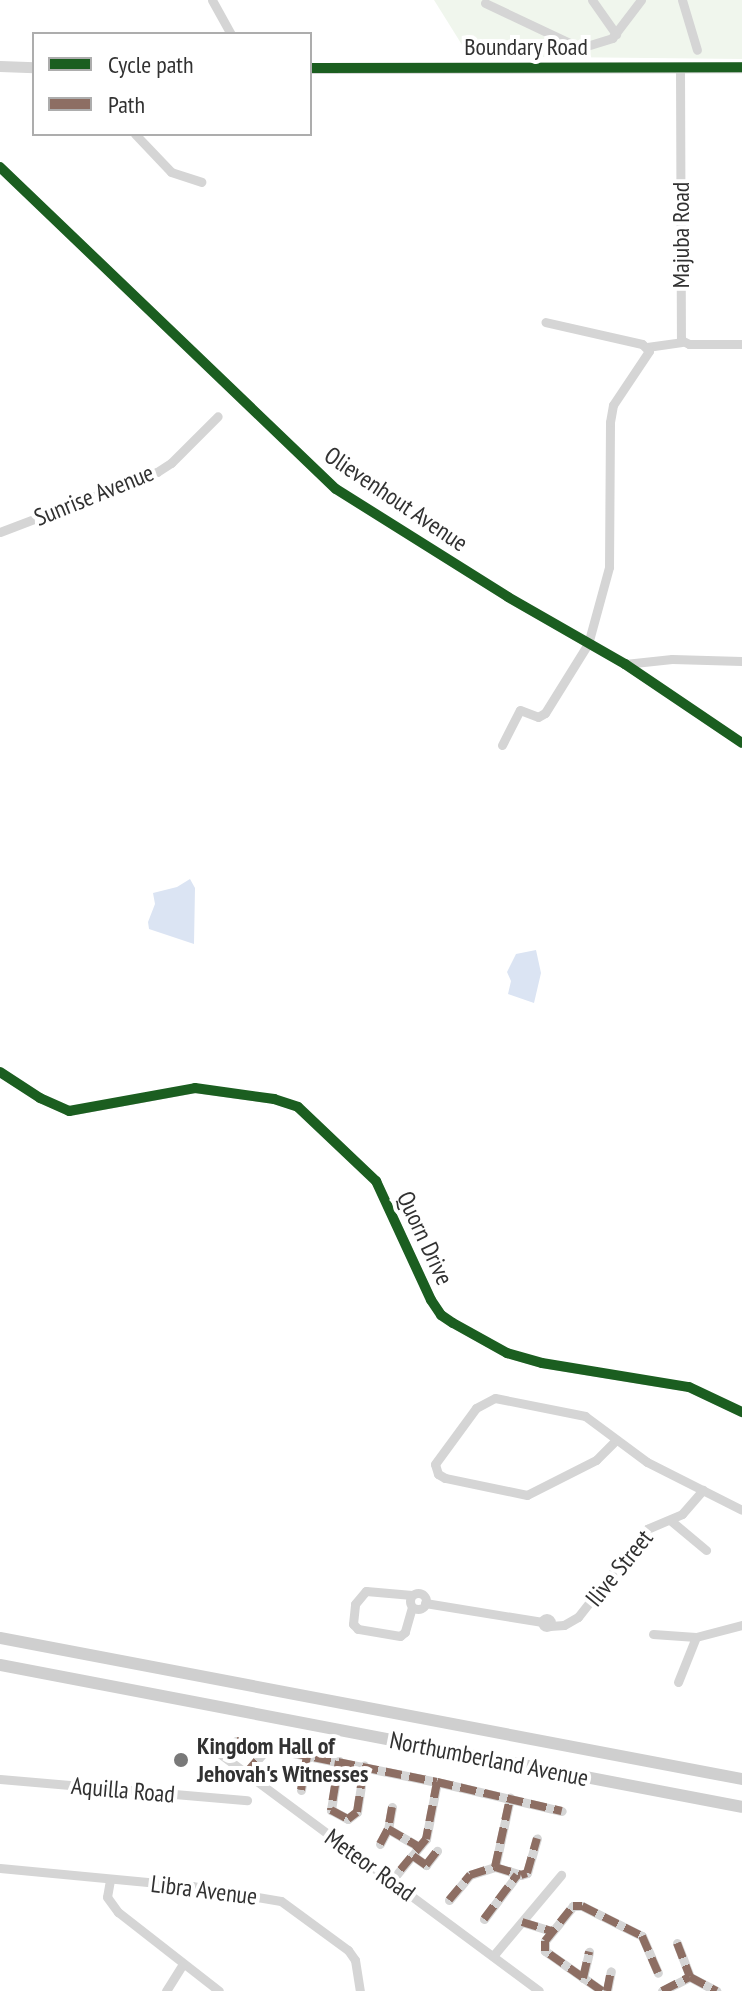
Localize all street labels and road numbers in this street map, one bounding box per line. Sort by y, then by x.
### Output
street label: Boundary Road [464,33,588,61]
street label: Majuba Road [667,182,695,288]
street label: Olievenhout Avenue [319,440,473,558]
street label: Sunrise Avenue [30,458,158,532]
street label: Quorn Drive [391,1187,459,1289]
street label: Ilive Street [579,1524,659,1612]
street label: Northumberland Avenue [387,1726,591,1792]
street label: Aquilla Road [70,1771,176,1809]
street label: Meteor Road [319,1823,421,1907]
street label: Libra Avenue [149,1869,259,1911]

